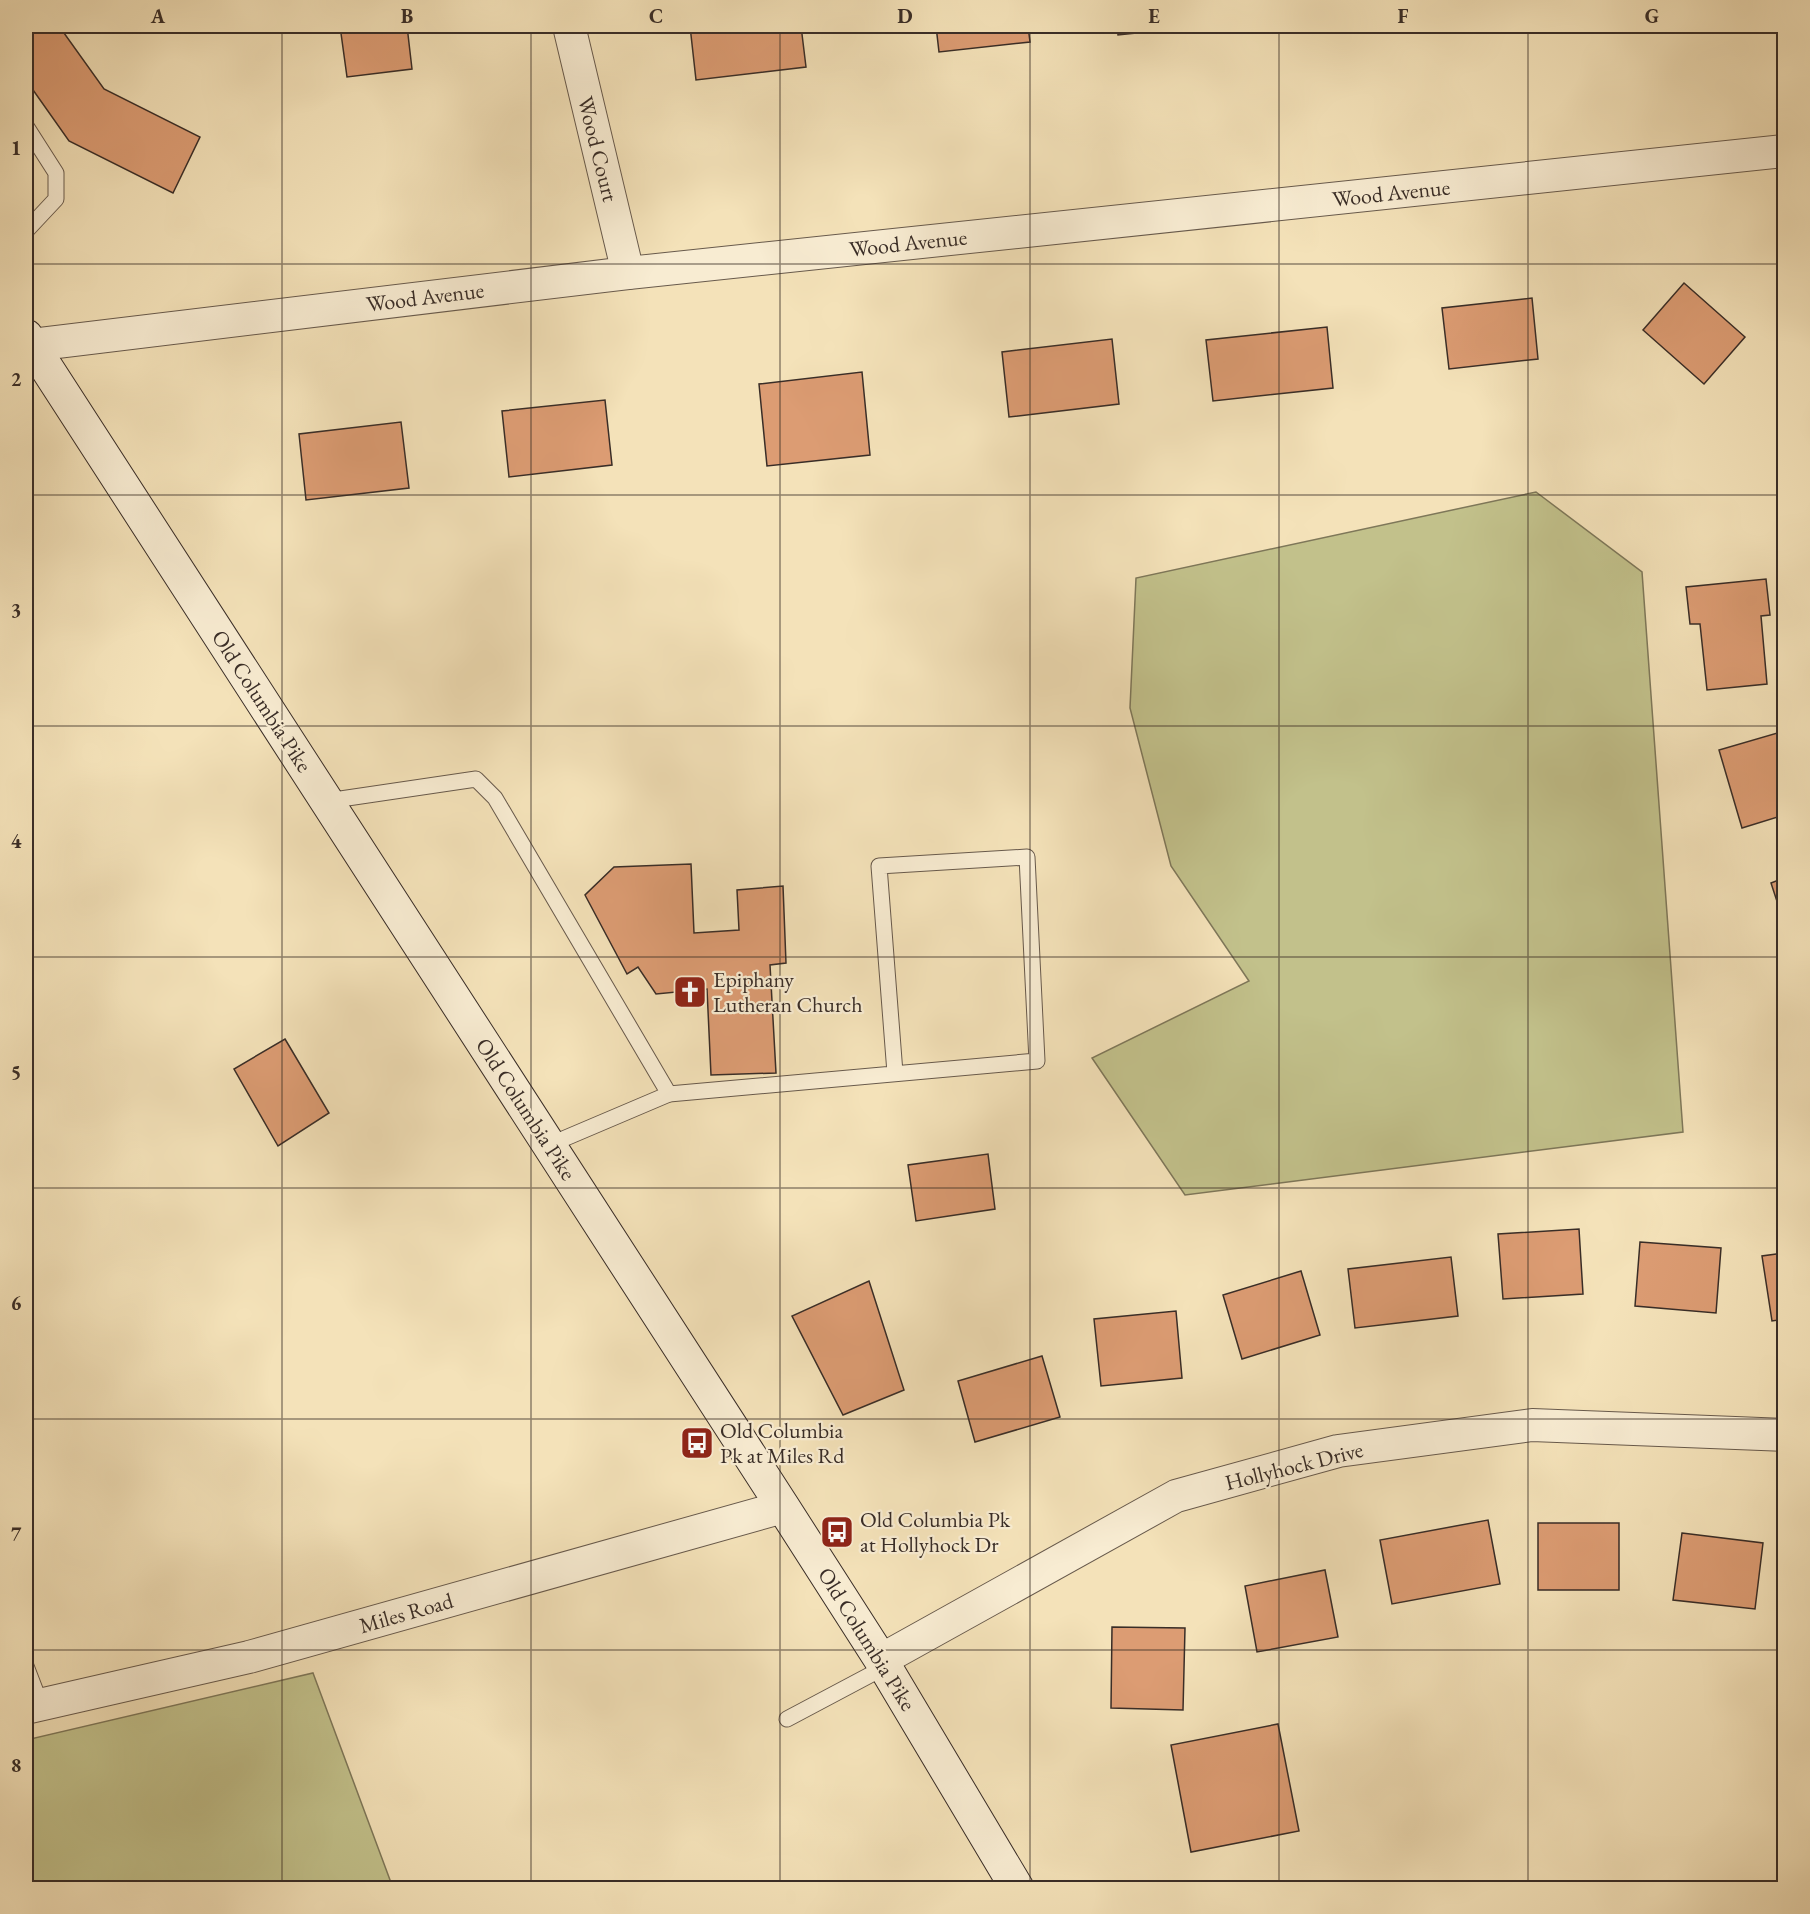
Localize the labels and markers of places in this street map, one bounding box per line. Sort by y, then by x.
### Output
place label: Epiphany Lutheran Church [713,965,863,1019]
church icon: Epiphany Lutheran Church [672,974,708,1010]
place label: Old Columbia Pk at Miles Rd [720,1416,845,1470]
bus stop icon: Old Columbia Pk at Miles Rd [679,1425,715,1461]
place label: Old Columbia Pk at Hollyhock Dr [860,1505,1011,1559]
bus stop icon: Old Columbia Pk at Hollyhock Dr [819,1514,855,1550]

